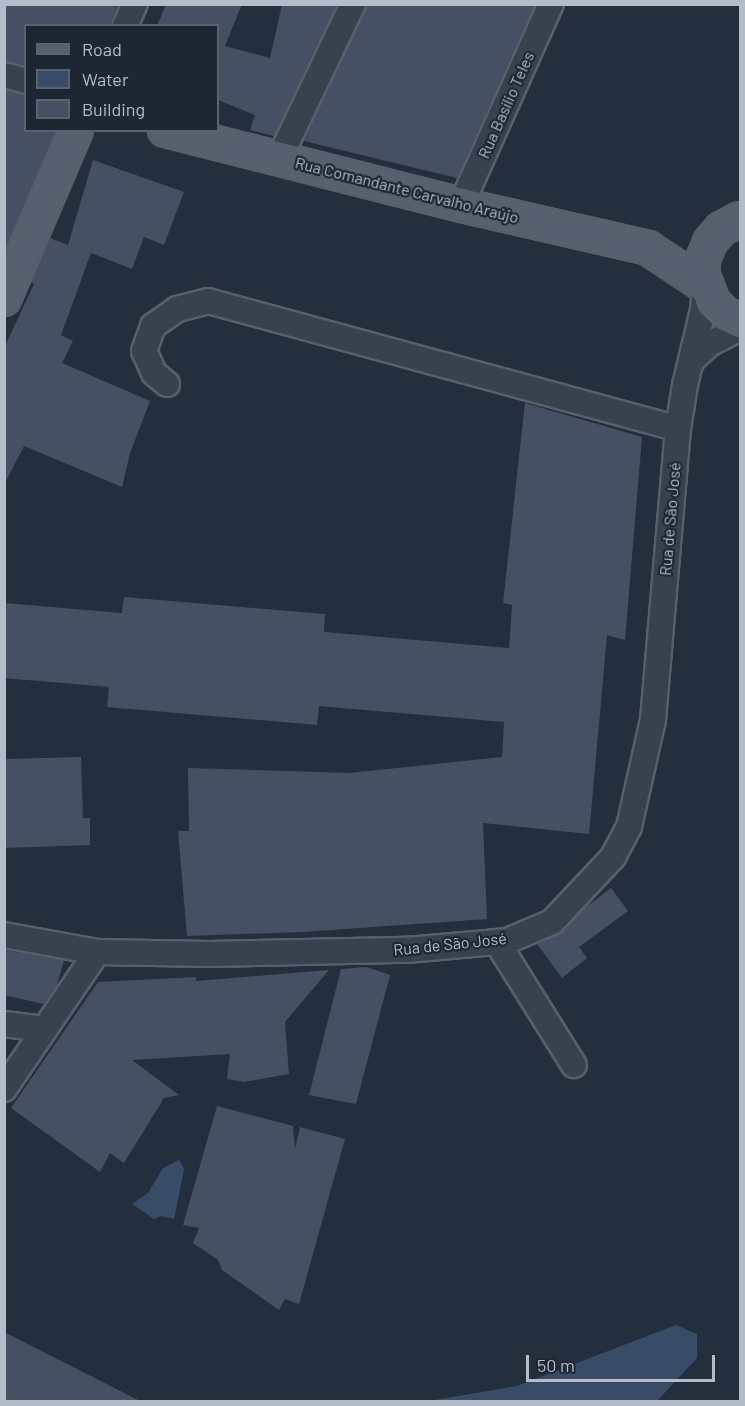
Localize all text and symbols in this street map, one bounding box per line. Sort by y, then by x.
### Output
legend [24,24,219,132]
text: Road [82,38,122,60]
street label: Rua Basílio Teles [474,49,538,161]
text: Water [82,68,129,90]
text: Building [82,98,145,120]
street label: Rua Comandante Carvalho Araújo [293,153,521,227]
street label: Rua de São José [655,462,685,576]
street label: Rua de São José [392,929,508,959]
scale bar [529,1343,718,1381]
text: 50 m [537,1354,575,1376]

